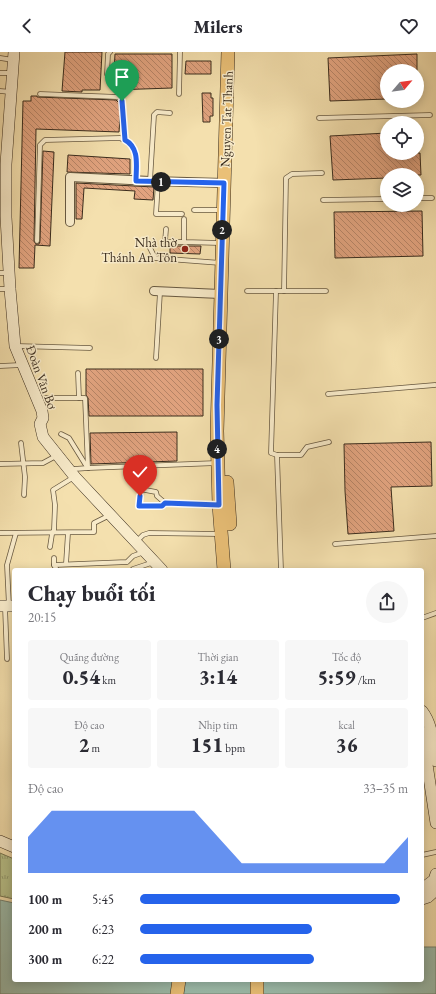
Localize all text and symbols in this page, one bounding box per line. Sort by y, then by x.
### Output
icon: back [16,15,38,37]
text: Milers [193,15,243,38]
icon: heart [398,15,420,37]
pin [105,60,139,101]
north arrow [380,64,424,108]
map controls [380,64,424,212]
icon: arrive [111,66,133,88]
street label: Nguyen Tat Thanh [216,70,237,167]
button: locate [380,116,424,160]
button: layers [380,168,424,212]
pin: 1 [151,172,171,192]
text: 1 [158,175,164,189]
pin: 2 [212,220,232,240]
text: 2 [219,223,225,237]
place label: Nhà thờ Thánh An Tôn [101,234,177,266]
marker: Nhà thờ Thánh An Tôn [180,244,190,254]
pin: 3 [209,329,229,349]
text: 3 [216,332,222,346]
street label: Đoàn Văn Bơ [22,343,61,412]
pin: 4 [207,439,227,459]
text: 4 [214,442,220,456]
pin [123,455,157,496]
icon: check [129,461,151,483]
text: Chạy buổi tối [28,579,155,608]
button: share [366,581,408,623]
text: 20:15 [28,609,56,626]
text: Quãng đường [60,650,119,664]
text: Thời gian [197,650,239,664]
text: Tốc độ [332,650,361,664]
text: 0.54 [63,664,100,690]
text: 3:14 [199,664,237,690]
text: 5:59 [317,664,356,690]
text: km [100,673,116,687]
text: /km [356,673,376,687]
text: Độ cao [74,718,104,732]
text: Nhịp tim [198,718,238,732]
text: kcal [338,718,355,732]
text: 2 [79,732,89,758]
text: 151 [191,732,223,758]
text: 36 [336,732,357,758]
text: m [89,741,100,755]
text: bpm [223,741,245,755]
text: Độ cao [28,780,64,797]
text: 33–35 m [363,780,408,797]
text: 100 m [28,891,62,908]
text: 5:45 [92,891,114,908]
text: 200 m [28,921,62,938]
text: 6:23 [92,921,114,938]
text: 300 m [28,951,62,968]
text: 6:22 [92,951,114,968]

